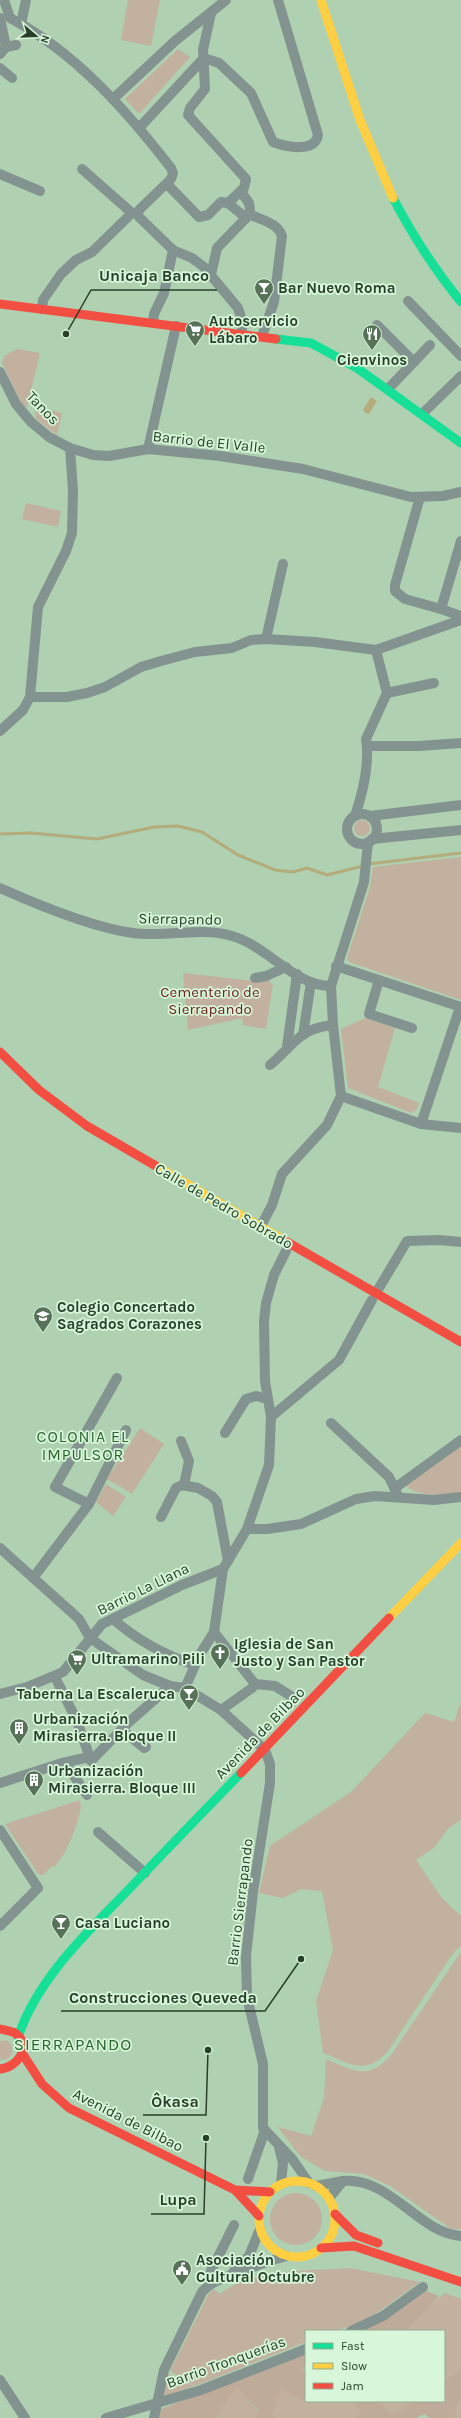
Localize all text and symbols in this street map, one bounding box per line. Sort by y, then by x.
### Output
north arrow [16,16,56,56]
text: N [38,33,52,45]
callout: Unicaja Banco [91,262,217,290]
text: Unicaja Banco [99,266,209,285]
bar icon: Bar Nuevo Roma [253,277,275,305]
place label: Bar Nuevo Roma [278,279,396,297]
place label: Autoservicio Lábaro [209,312,298,347]
supermarket icon: Autoservicio Lábaro [184,319,206,347]
restaurant icon: Cienvinos [361,323,383,351]
place label: Cienvinos [337,351,407,369]
street label: Tanos [23,388,63,428]
street label: Barrio de El Valle [152,427,266,457]
street label: Sierrapando [138,909,222,929]
park label: Cementerio de Sierrapando [160,983,260,1018]
street label: Calle de Pedro Sobrado [152,1159,296,1253]
place label: Colegio Concertado Sagrados Corazones [57,1298,202,1333]
school or university icon: Colegio Concertado Sagrados Corazones [32,1305,54,1333]
district label: COLONIA EL IMPULSOR [37,1427,129,1464]
street label: Barrio La Llana [94,1559,192,1619]
place label: Iglesia de San Justo y San Pastor [234,1635,365,1670]
church icon: Iglesia de San Justo y San Pastor [209,1642,231,1670]
supermarket icon: Ultramarino Pili [66,1648,88,1676]
place label: Ultramarino Pili [91,1650,205,1668]
bar icon: Taberna La Escaleruca [178,1683,200,1711]
street label: Avenida de Bilbao [211,1683,309,1783]
place label: Taberna La Escaleruca [17,1685,175,1703]
place label: Urbanización Mirasierra. Bloque II [33,1710,176,1745]
building icon: Urbanización Mirasierra. Bloque II [8,1717,30,1745]
place label: Urbanización Mirasierra. Bloque III [48,1762,196,1797]
building icon: Urbanización Mirasierra. Bloque III [23,1769,45,1797]
street label: Barrio Sierrapando [223,1837,257,1967]
bar icon: Casa Luciano [50,1912,72,1940]
place label: Casa Luciano [75,1914,170,1932]
callout: Construcciones Queveda [61,1983,265,2011]
text: Construcciones Queveda [69,1988,257,2007]
district label: SIERRAPANDO [14,2034,132,2054]
street label: Avenida de Bilbao [70,2084,186,2156]
callout: Ôkasa [143,2087,206,2115]
text: Ôkasa [151,2092,199,2111]
callout: Lupa [151,2186,204,2214]
text: Lupa [159,2190,197,2209]
place label: Asociación Cultural Octubre [196,2251,314,2286]
public building icon: Asociación Cultural Octubre [171,2258,193,2286]
legend [305,2330,445,2402]
street label: Barrio Tronquerías [164,2332,288,2392]
text: Fast [341,2339,365,2353]
text: Slow [341,2359,367,2373]
text: Jam [341,2379,364,2393]

